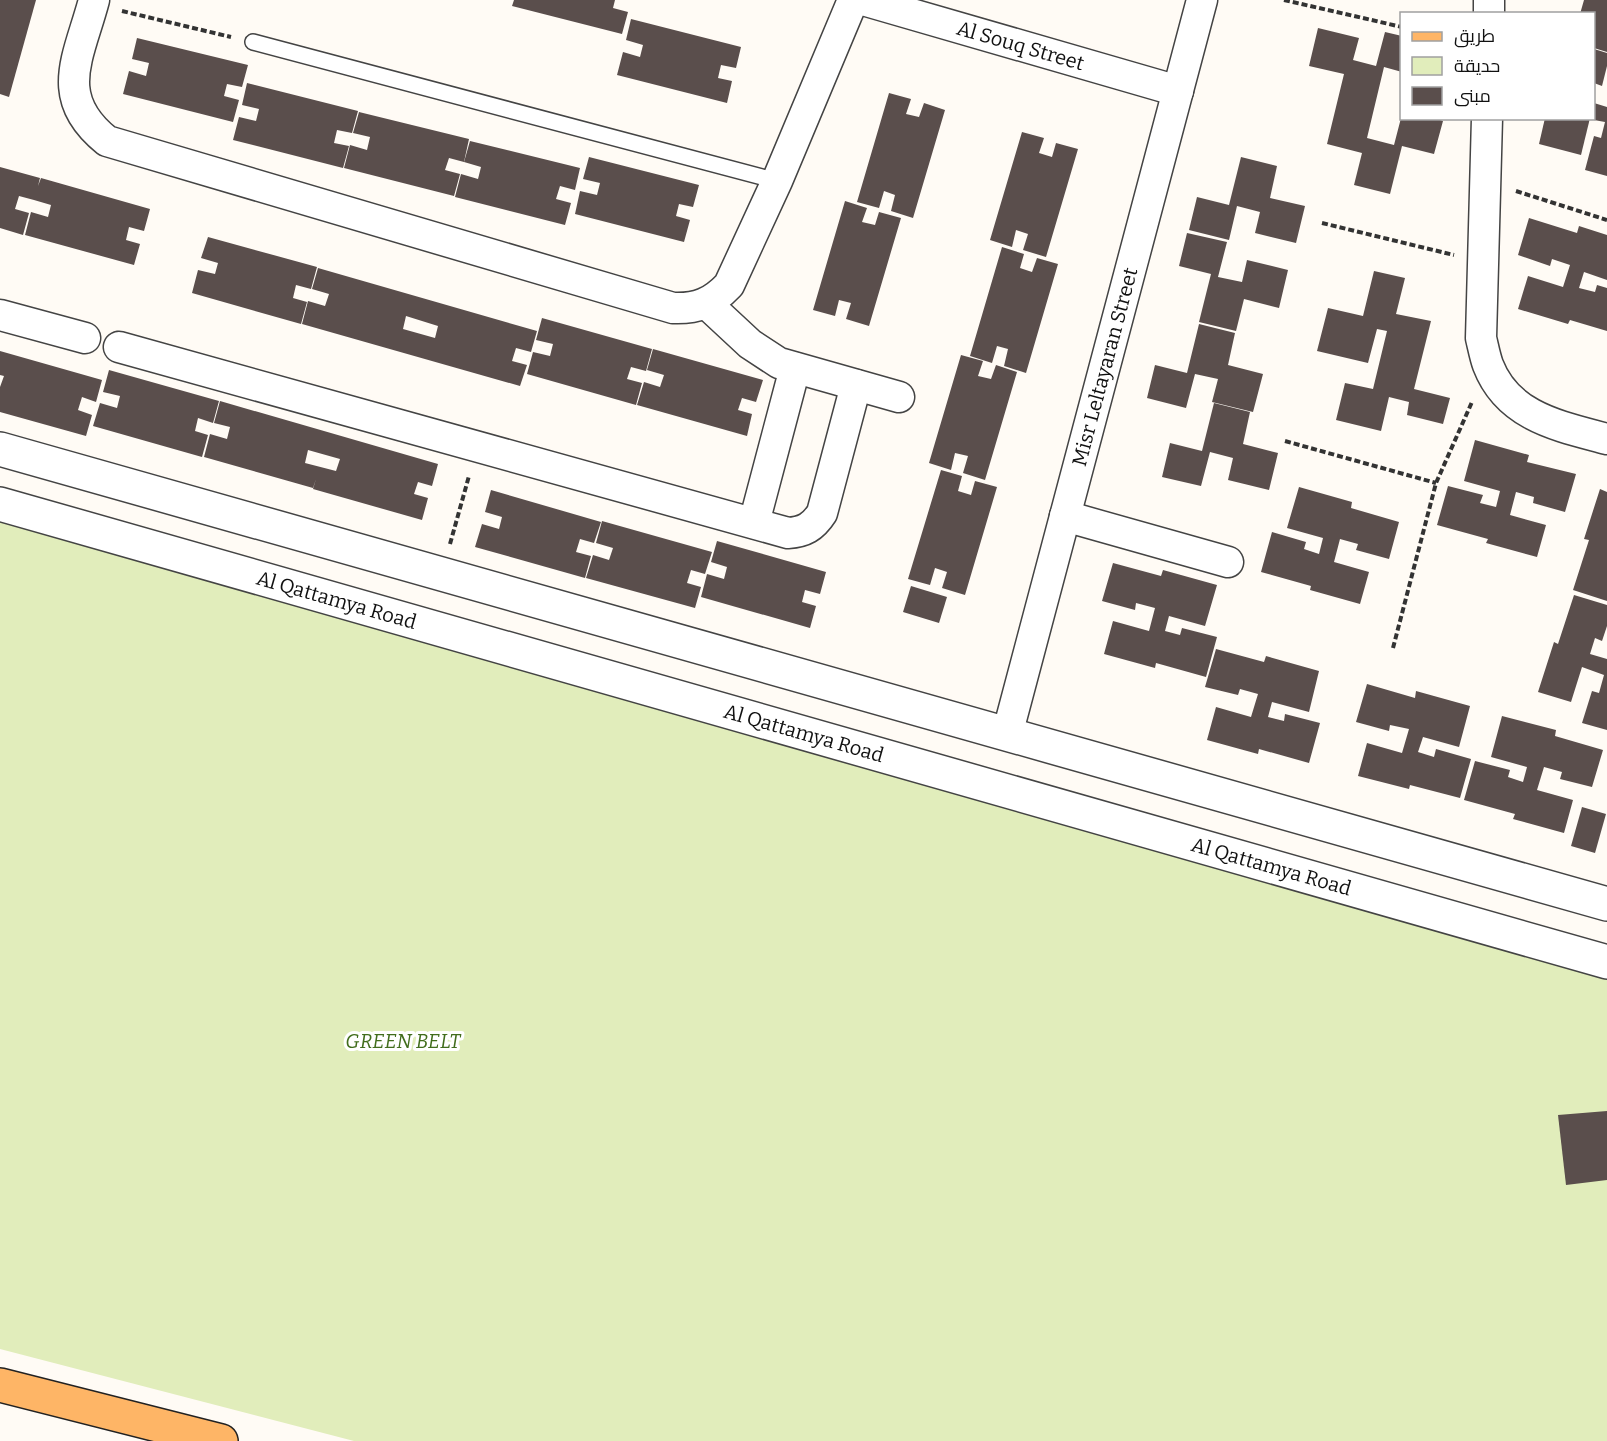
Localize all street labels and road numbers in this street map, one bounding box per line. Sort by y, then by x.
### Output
street label: Al Souq Street [954,16,1087,75]
street label: Misr Leltayaran Street [1067,265,1143,469]
street label: Al Qattamya Road [254,566,419,634]
street label: Al Qattamya Road [721,699,887,767]
street label: Al Qattamya Road [1189,832,1354,901]

